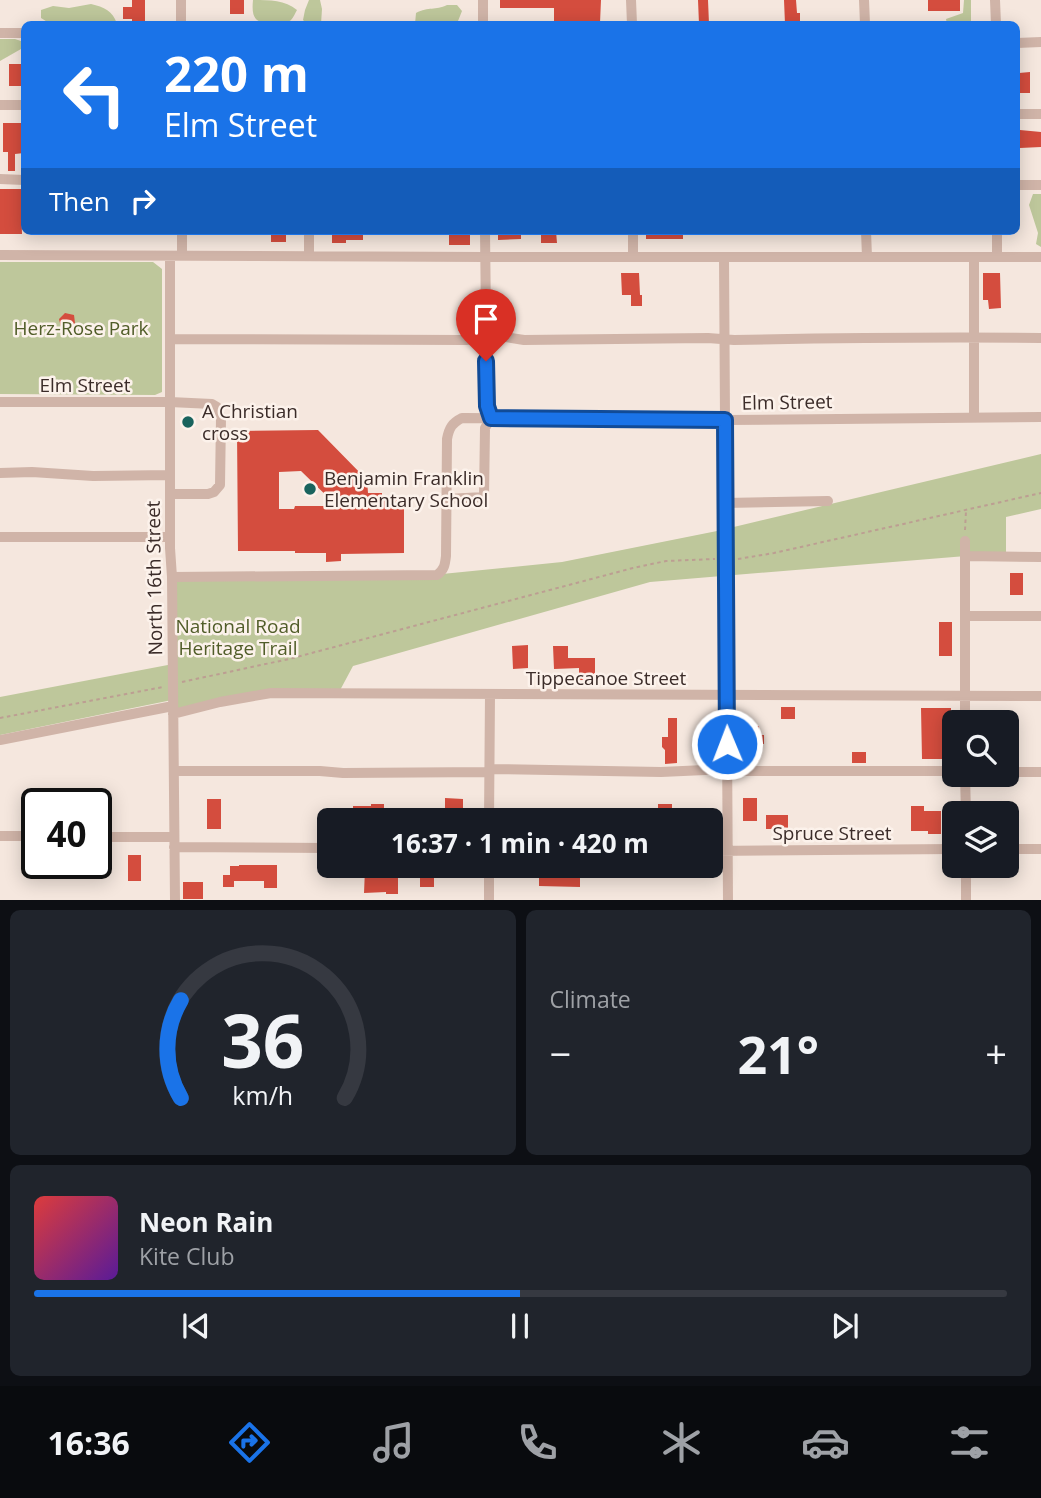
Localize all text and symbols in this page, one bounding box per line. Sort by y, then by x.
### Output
text: 220 m [164,40,309,106]
icon: left [49,49,140,140]
text: Elm Street [164,103,317,146]
icon: right [124,182,162,220]
text: Then [49,183,110,219]
pin [456,289,516,361]
icon: arrive [467,300,505,338]
park label: Herz-Rose Park [13,315,149,341]
street label: Elm Street [40,372,131,398]
street label: Elm Street [741,388,833,416]
place label: A Christian cross [202,398,298,446]
marker: A Christian cross [180,414,196,430]
place label: Benjamin Franklin Elementary School [324,465,488,513]
marker: Benjamin Franklin Elementary School [302,481,318,497]
street label: North 16th Street [140,500,168,656]
park label: National Road Heritage Trail [175,613,301,661]
street label: Tippecanoe Street [526,665,687,691]
position arrow [690,707,764,781]
map controls [942,710,1019,878]
button: search [942,710,1019,787]
speed limit sign: 40 [21,788,112,879]
button: layers [942,801,1019,878]
street label: Spruce Street [772,820,892,846]
text: 16:37 · 1 min · 420 m [391,825,649,861]
text: Climate [550,983,631,1015]
text: 36 [221,991,304,1090]
text: 21° [737,1018,819,1089]
text: − [550,1027,571,1079]
text: + [985,1027,1007,1079]
text: km/h [232,1078,293,1112]
text: Neon Rain [139,1204,273,1240]
text: Kite Club [139,1240,234,1272]
icon: previous [177,1307,215,1345]
icon: pause [501,1307,539,1345]
icon: next [826,1307,864,1345]
icon: directions [225,1418,274,1467]
icon: music [369,1418,418,1467]
icon: phone [513,1418,562,1467]
icon: climate [657,1418,706,1467]
icon: car [801,1418,850,1467]
icon: filters [945,1418,994,1467]
text: 16:36 [47,1421,130,1464]

